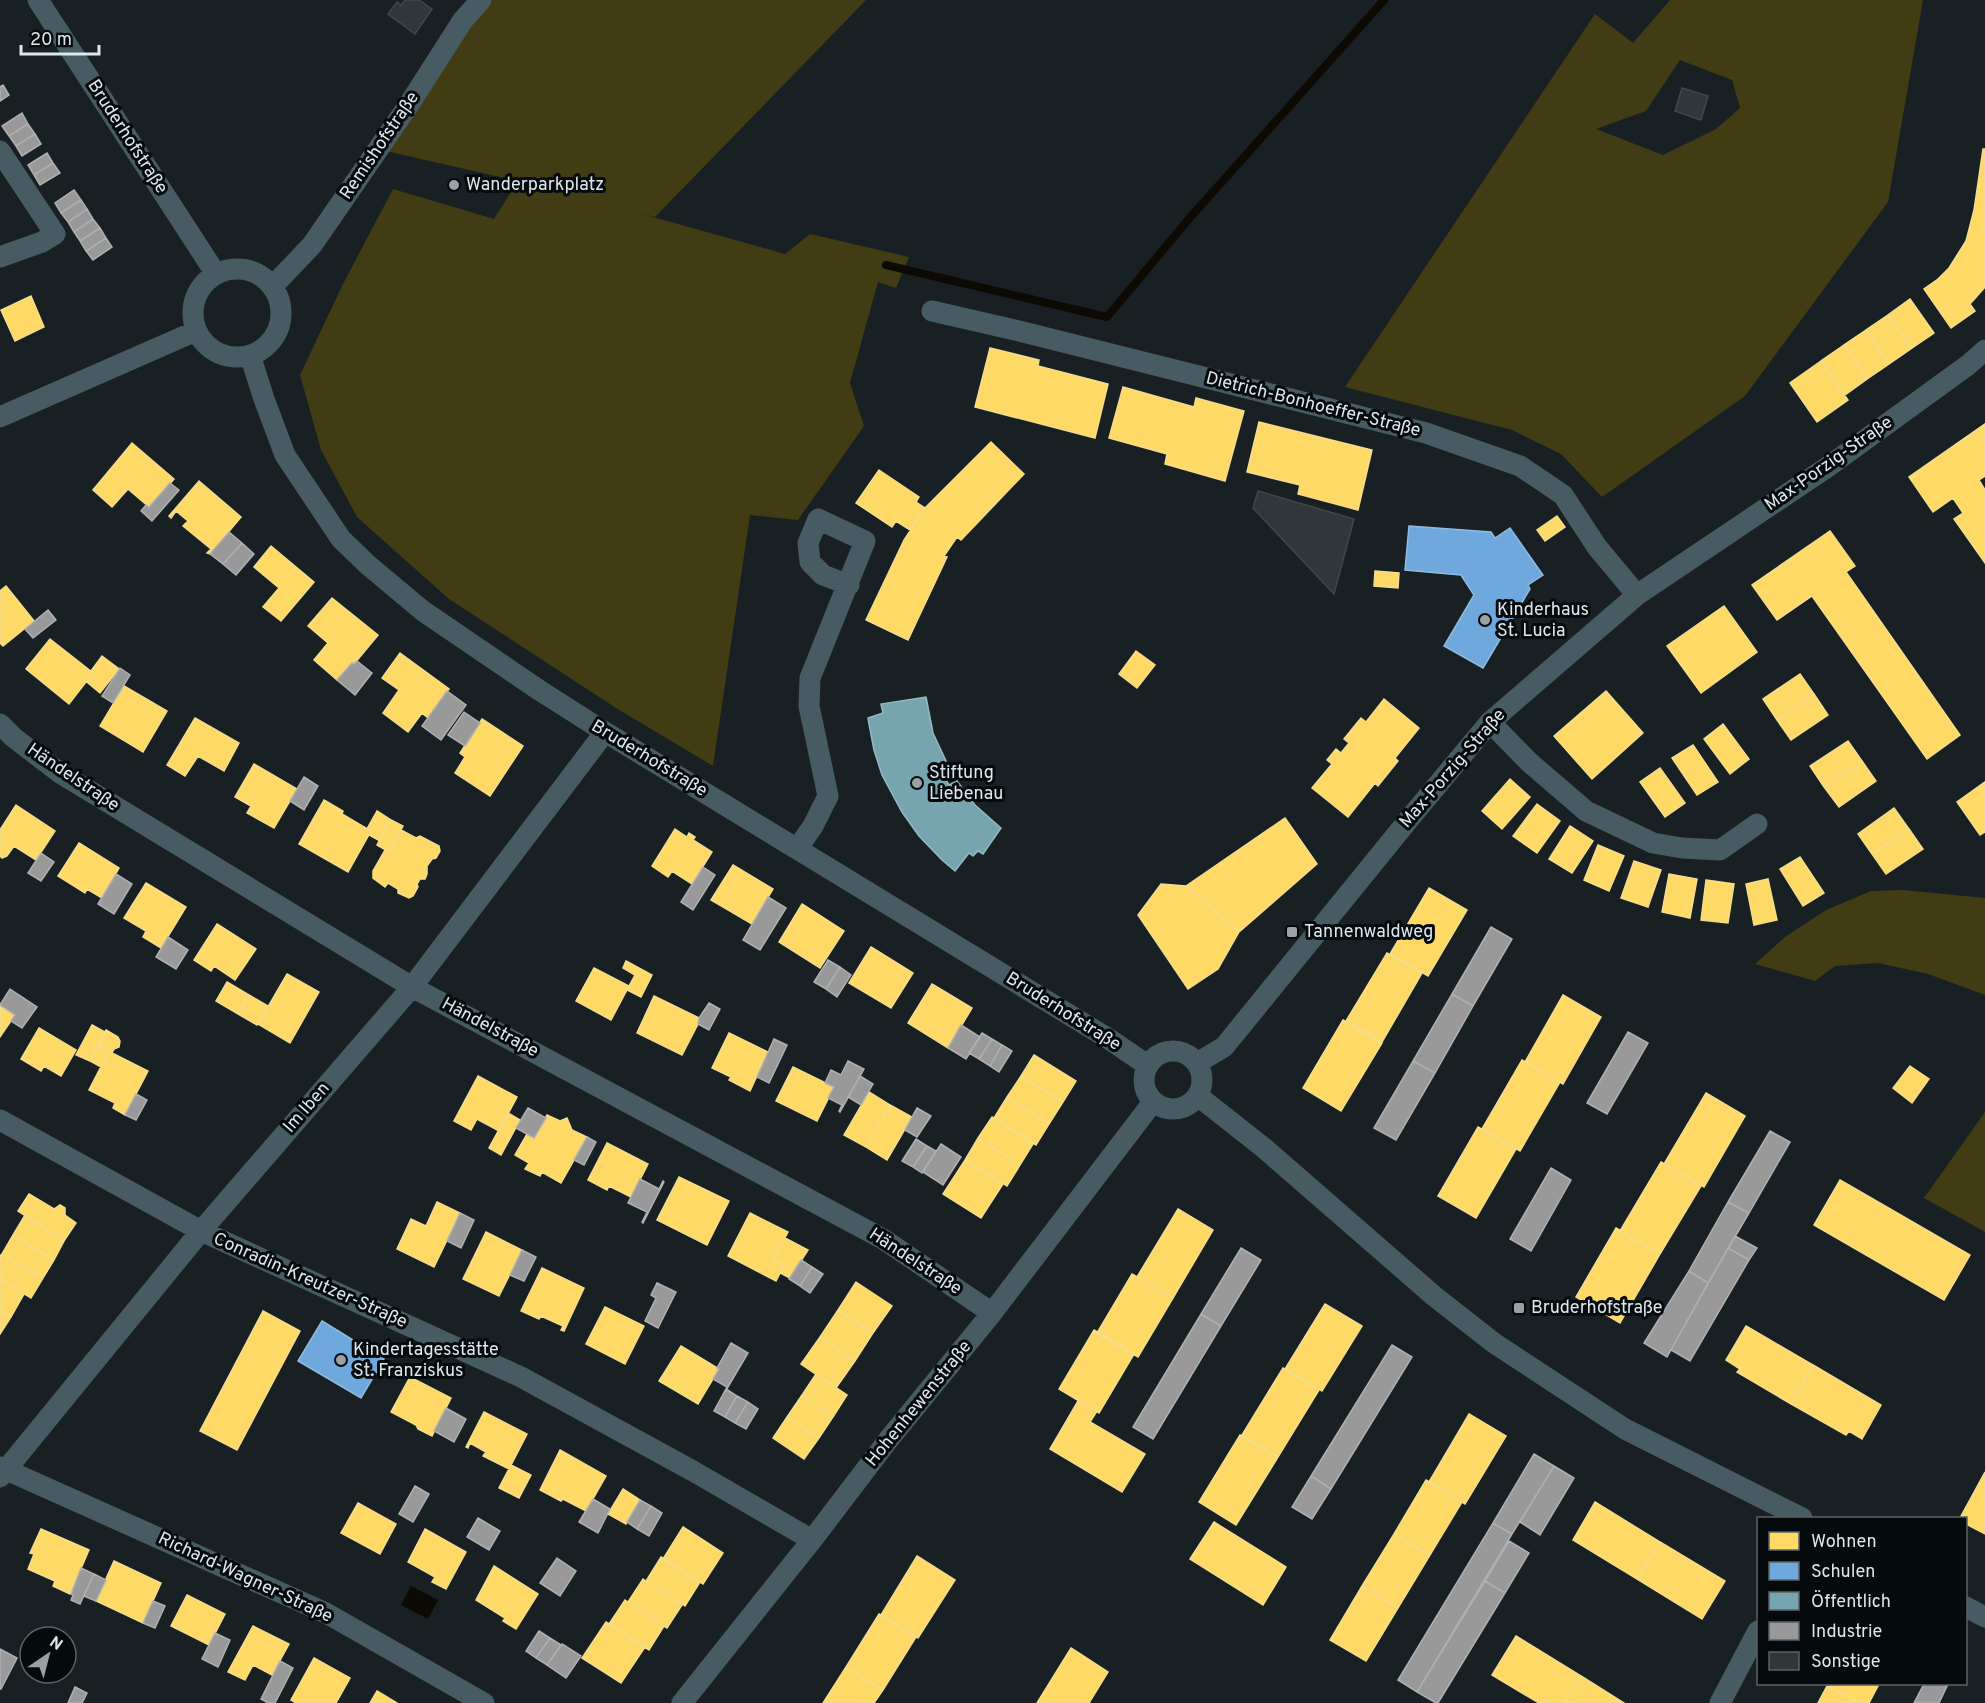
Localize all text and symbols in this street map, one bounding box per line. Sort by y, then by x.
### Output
scale bar [21,18,99,56]
text: 20 m [30,29,72,52]
street label: Bruderhofstraße [82,76,172,198]
street label: Remishofstraße [335,88,425,204]
place label: Wanderparkplatz [466,174,604,197]
marker: Wanderparkplatz [447,178,461,192]
street label: Dietrich-Bonhoeffer-Straße [1203,367,1423,443]
street label: Max-Porzig-Straße [1761,411,1897,517]
place label: Kinderhaus St. Lucia [1497,599,1589,643]
marker: Kinderhaus St. Lucia [1478,613,1492,627]
street label: Max-Porzig-Straße [1395,705,1511,833]
street label: Bruderhofstraße [587,715,711,803]
street label: Händelstraße [22,739,124,817]
place label: Stiftung Liebenau [929,762,1003,806]
marker: Stiftung Liebenau [910,776,924,790]
place label: Tannenwaldweg [1304,921,1433,944]
marker: Tannenwaldweg [1285,925,1299,939]
street label: Bruderhofstraße [1001,967,1125,1057]
street label: Händelstraße [438,993,542,1063]
street label: Im Iben [279,1078,335,1138]
street label: Händelstraße [864,1223,966,1301]
street label: Conradin-Kreutzer-Straße [209,1228,411,1334]
place label: Bruderhofstraße [1531,1297,1663,1320]
marker: Bruderhofstraße [1512,1301,1526,1315]
street label: Hohenhewenstraße [861,1336,977,1472]
place label: Kindertagesstätte St. Franziskus [353,1339,499,1383]
marker: Kindertagesstätte St. Franziskus [334,1353,348,1367]
legend [1757,1517,1967,1685]
street label: Richard-Wagner-Straße [154,1527,336,1629]
text: Wohnen [1811,1531,1877,1554]
text: Schulen [1811,1561,1875,1584]
text: Öffentlich [1811,1589,1891,1614]
text: Industrie [1811,1621,1882,1644]
north arrow [18,1625,78,1685]
text: N [45,1633,66,1656]
text: Sonstige [1811,1651,1881,1674]

